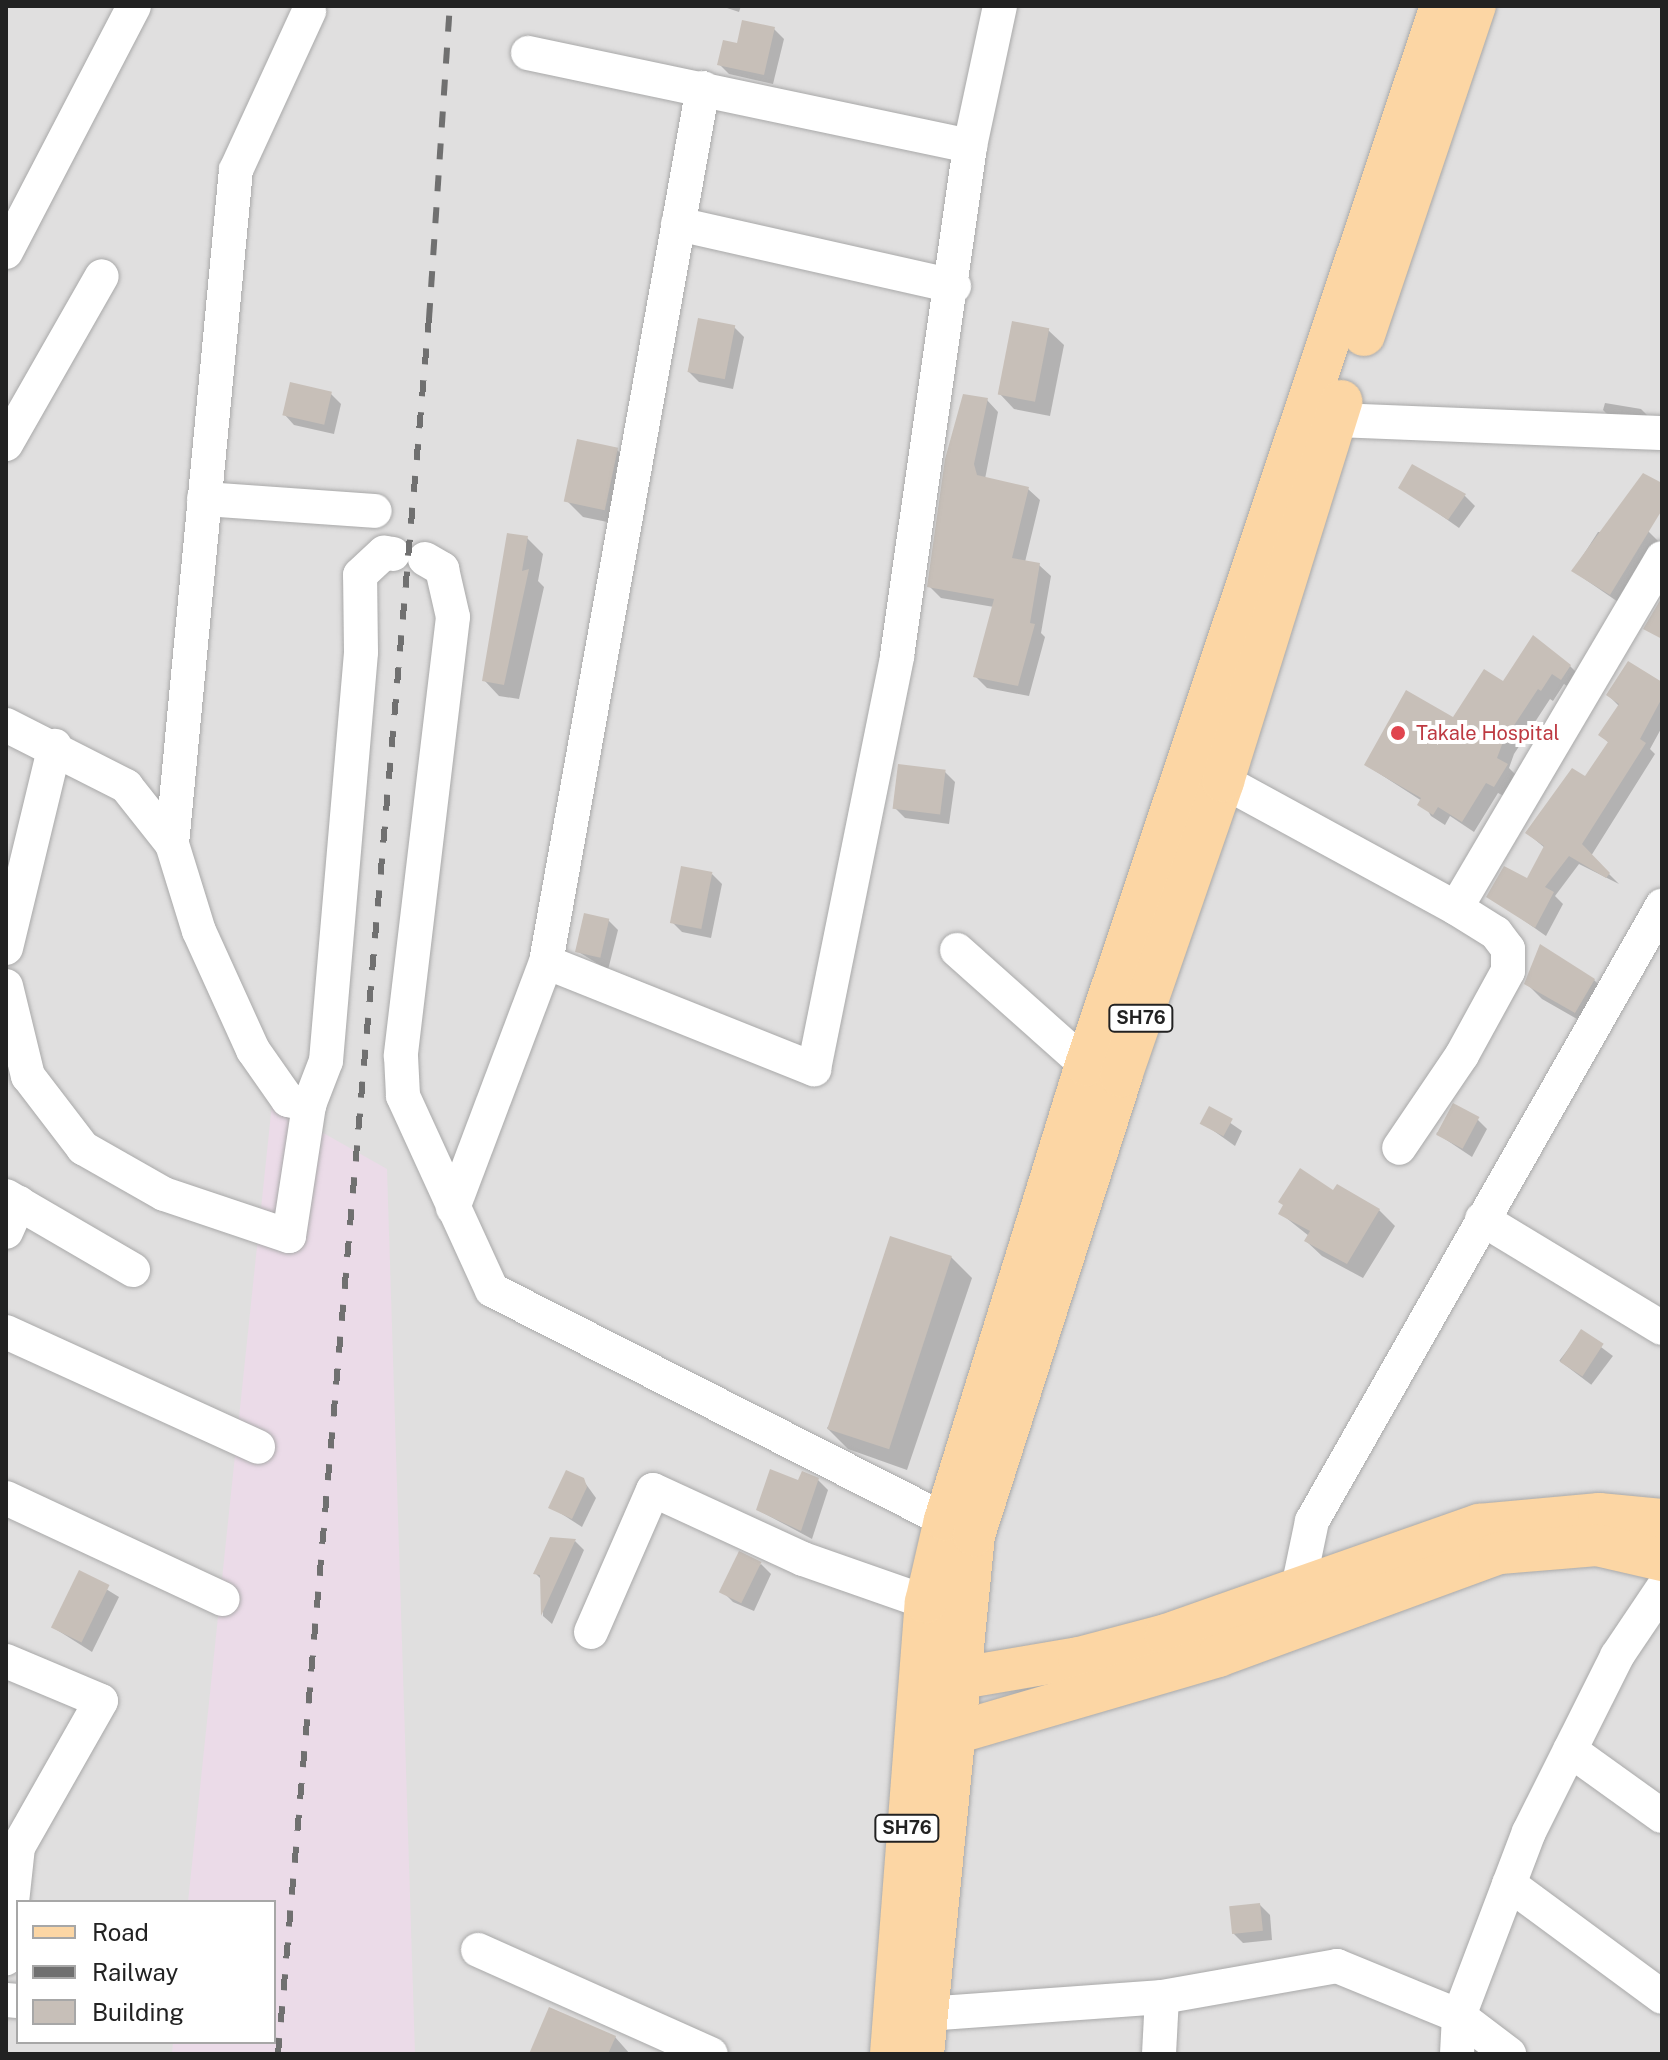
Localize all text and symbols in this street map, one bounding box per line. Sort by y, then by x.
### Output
place label: Takale Hospital [1416,721,1560,745]
marker: Takale Hospital [1387,722,1409,744]
road number: SH76 [1107,1004,1175,1032]
road number: SH76 [873,1814,941,1842]
legend [16,1900,276,2044]
text: Road [92,1918,149,1946]
text: Railway [92,1958,178,1986]
text: Building [92,1998,184,2026]

